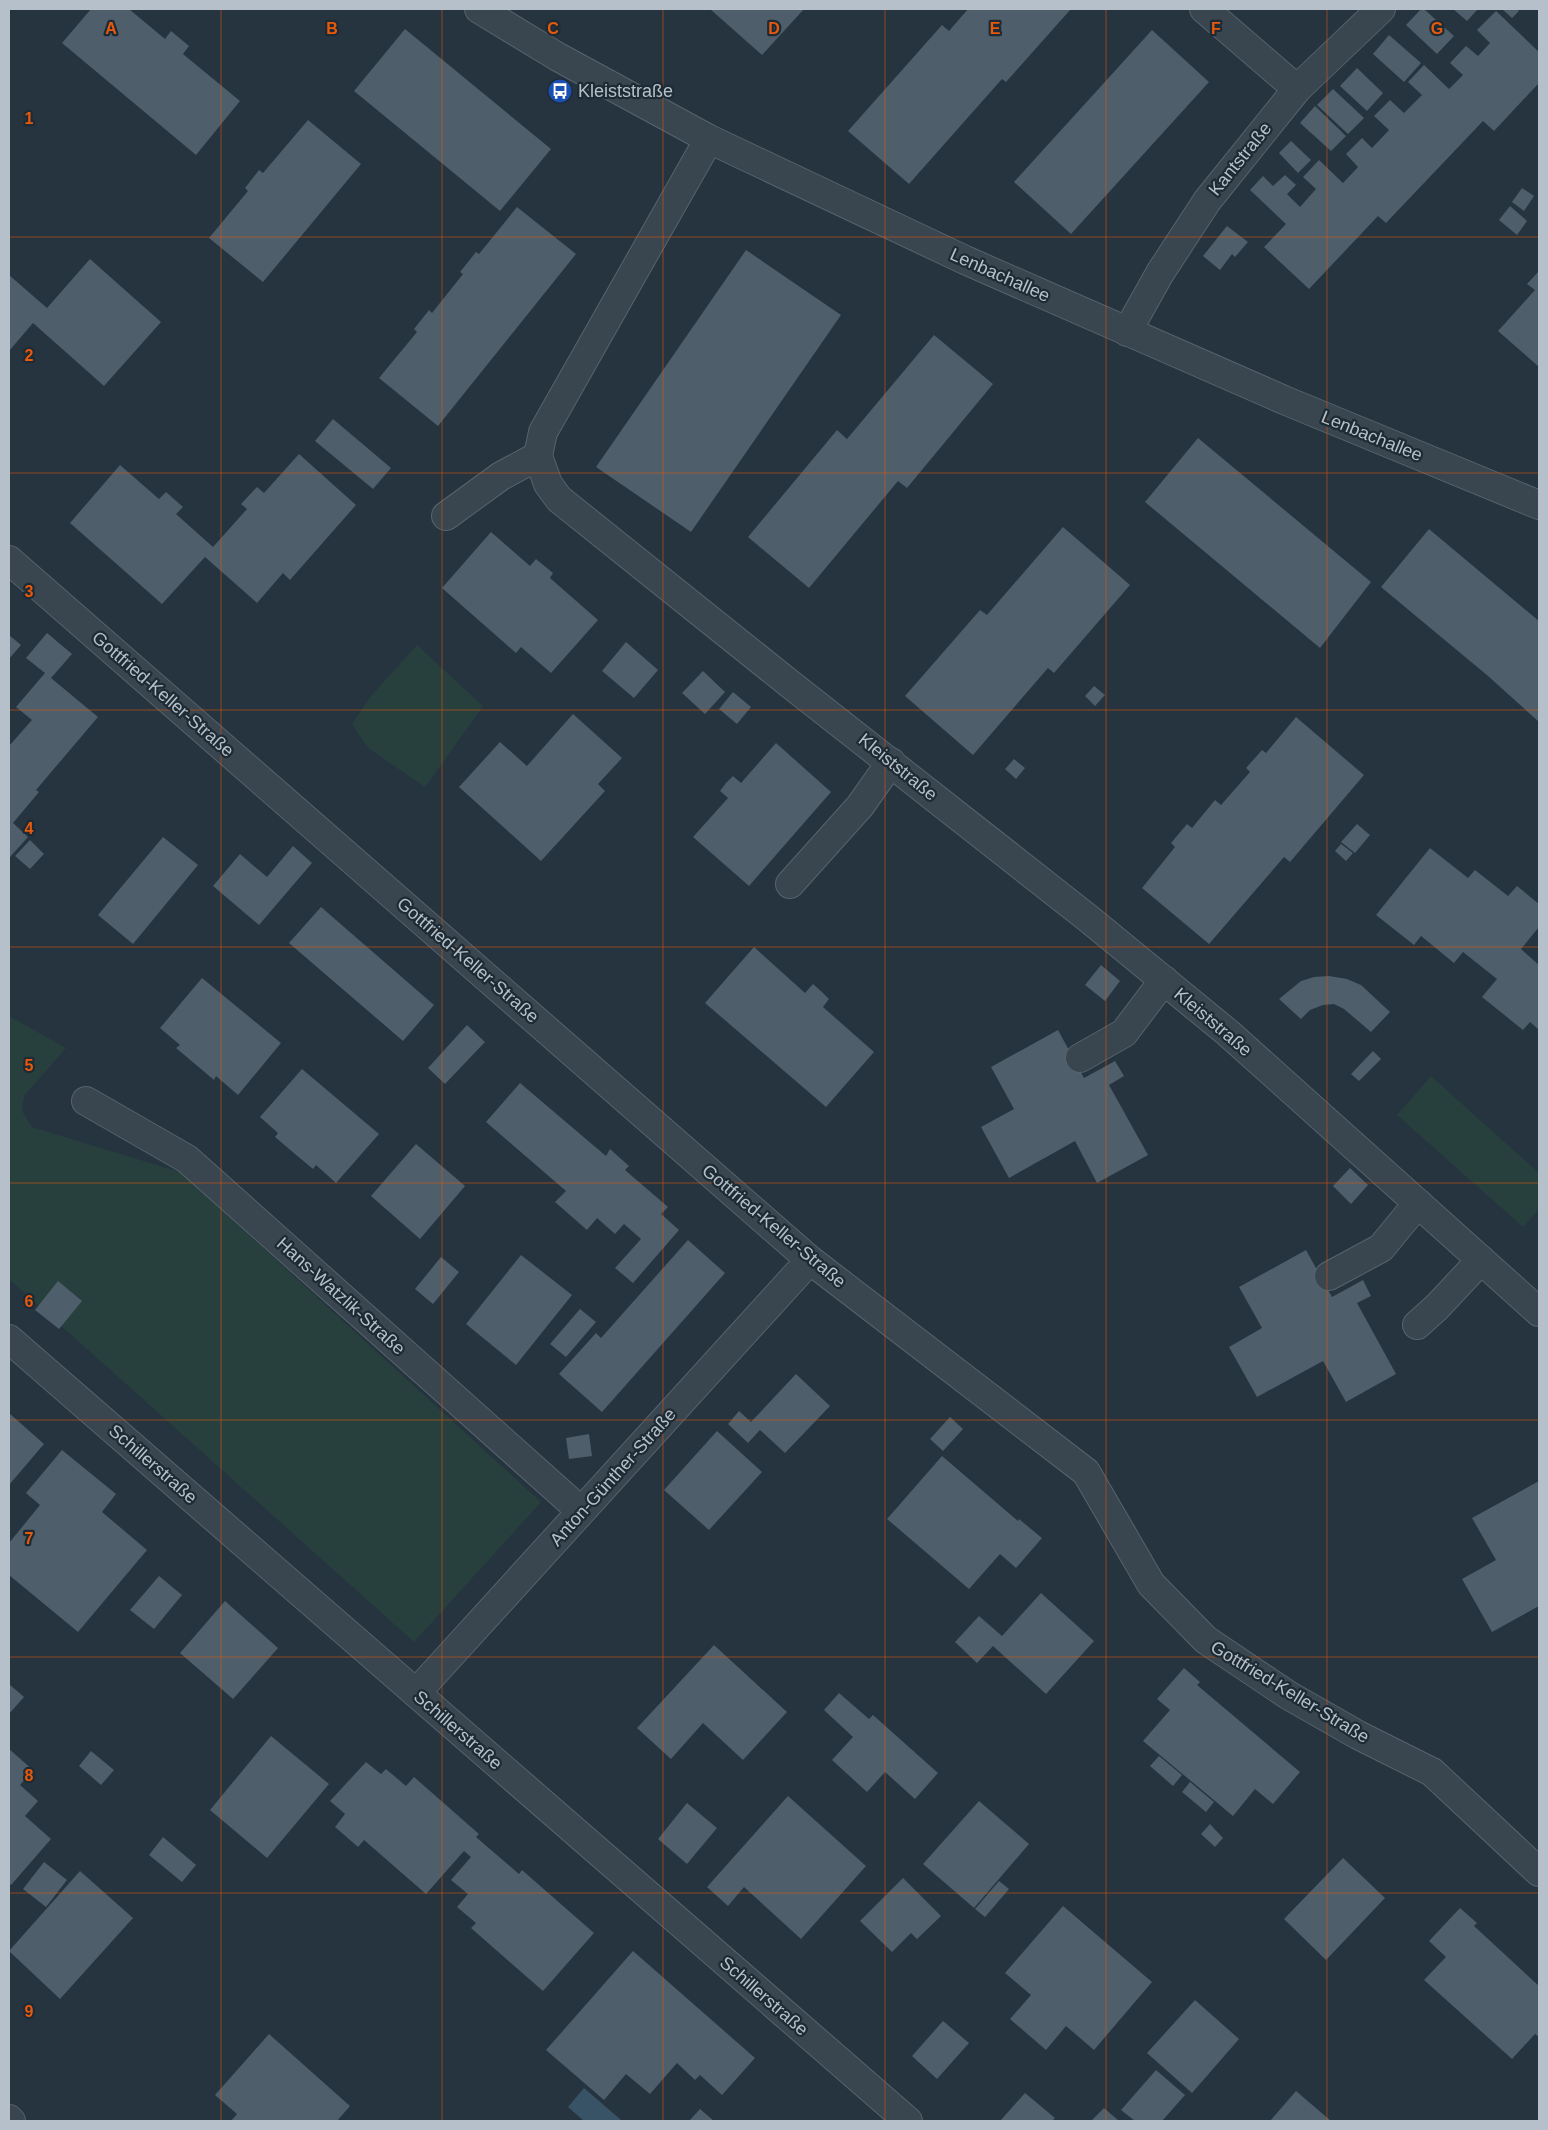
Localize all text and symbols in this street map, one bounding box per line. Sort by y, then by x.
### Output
text: A [105,20,117,37]
text: B [326,20,338,37]
text: C [547,20,559,37]
text: D [768,20,780,37]
text: E [990,20,1001,37]
text: F [1211,20,1221,37]
text: G [1431,20,1443,37]
bus stop icon: Kleiststraße [547,78,573,104]
place label: Kleiststraße [578,81,673,101]
text: 1 [25,110,34,127]
street label: Kantstraße [1205,118,1275,200]
street label: Lenbachallee [947,244,1053,306]
text: 2 [25,347,34,364]
street label: Lenbachallee [1319,407,1425,465]
text: 3 [25,583,34,600]
street label: Gottfried-Keller-Straße [88,627,238,761]
street label: Kleiststraße [855,729,941,805]
text: 4 [25,820,34,837]
street label: Gottfried-Keller-Straße [393,893,543,1027]
street label: Kleiststraße [1170,984,1256,1060]
text: 5 [25,1057,34,1074]
street label: Gottfried-Keller-Straße [698,1160,850,1292]
street label: Hans-Watzlik-Straße [273,1233,409,1359]
text: 6 [25,1293,34,1310]
street label: Anton-Günther-Straße [546,1404,680,1550]
street label: Schillerstraße [105,1420,201,1508]
text: 7 [25,1530,34,1547]
street label: Gottfried-Keller-Straße [1207,1637,1373,1747]
street label: Schillerstraße [410,1686,506,1774]
text: 8 [25,1767,34,1784]
street label: Schillerstraße [716,1952,812,2040]
text: 9 [25,2003,34,2020]

